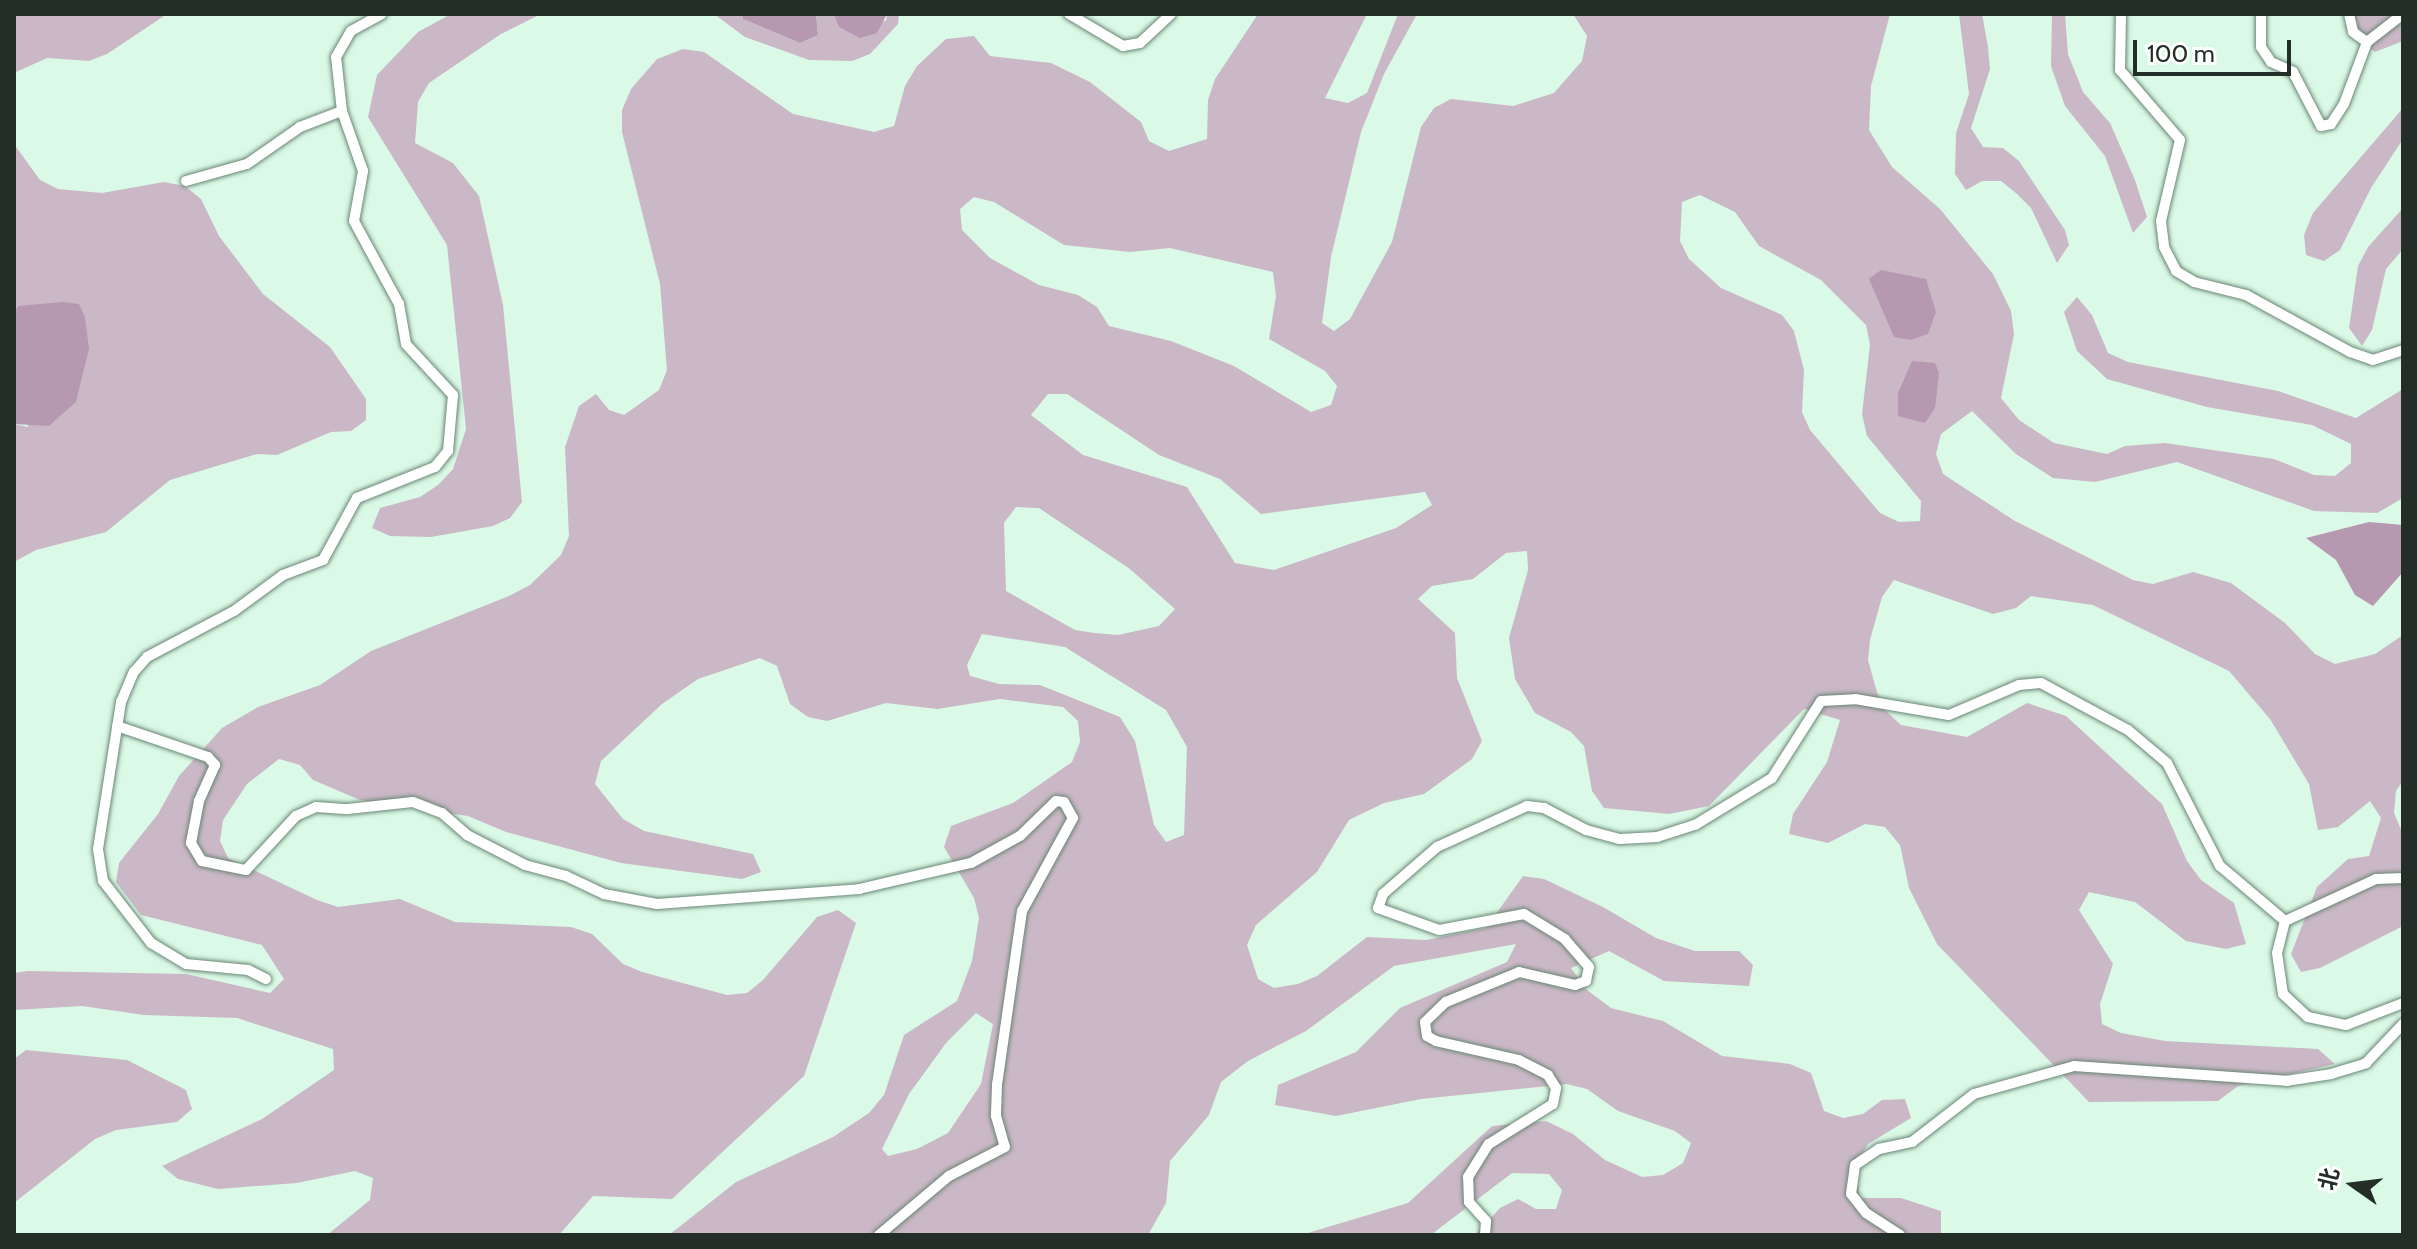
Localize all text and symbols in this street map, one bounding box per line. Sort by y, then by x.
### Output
scale bar [2137,24,2295,74]
text: 100 m [2147,39,2215,68]
north arrow [2313,1145,2393,1225]
text: 北 [2313,1165,2345,1193]

